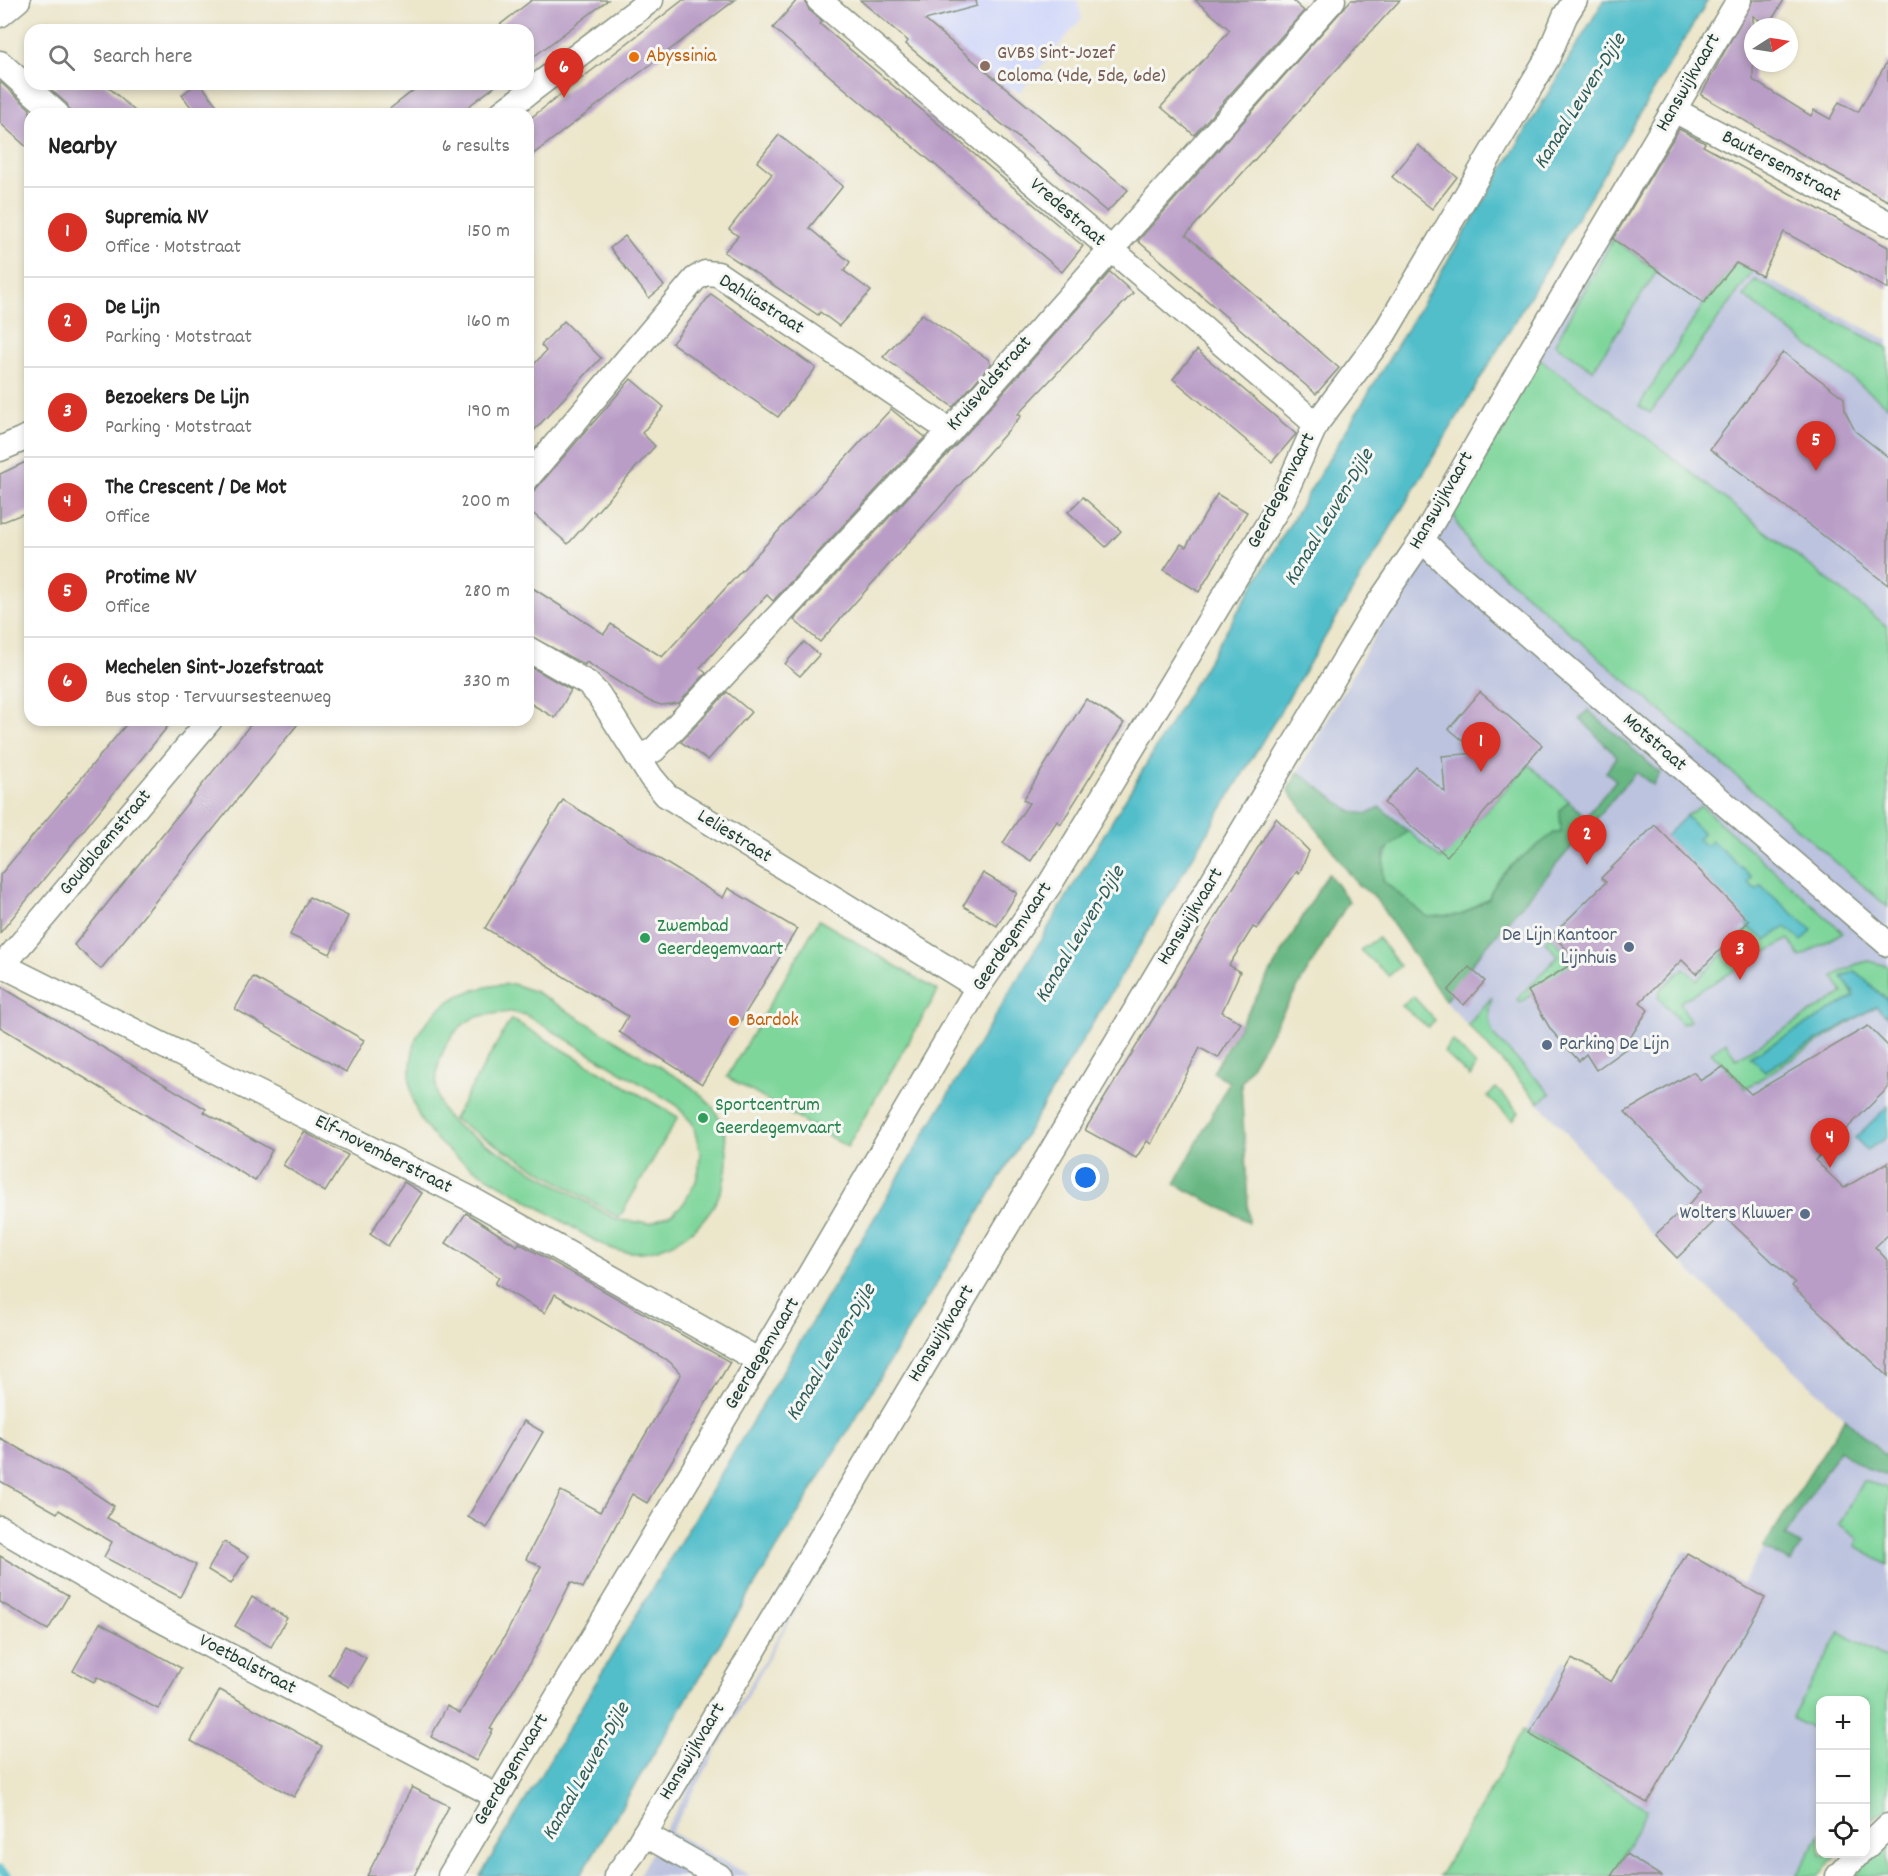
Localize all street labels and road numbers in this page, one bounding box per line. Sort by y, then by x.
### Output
street label: Hanswijkvaart [1650,29,1728,137]
street label: Bautersemstraat [1716,124,1846,210]
street label: Vredestraat [1023,172,1111,254]
street label: Dahliastraat [713,268,809,342]
street label: Kruisveldstraat [941,330,1039,438]
street label: Geerdegemvaart [1241,428,1323,554]
street label: Hanswijkvaart [1403,447,1481,555]
street label: Motstraat [1616,707,1692,779]
street label: Goudbloemstraat [53,784,159,902]
street label: Leliestraat [691,803,777,871]
street label: Hanswijkvaart [1151,863,1231,971]
street label: Geerdegemvaart [966,877,1060,997]
street label: Elf-novemberstraat [309,1108,457,1202]
street label: Hanswijkvaart [902,1280,982,1388]
street label: Geerdegemvaart [718,1293,808,1415]
street label: Voetbalstraat [193,1628,301,1702]
street label: Hanswijkvaart [653,1698,733,1806]
street label: Geerdegemvaart [467,1709,557,1831]

